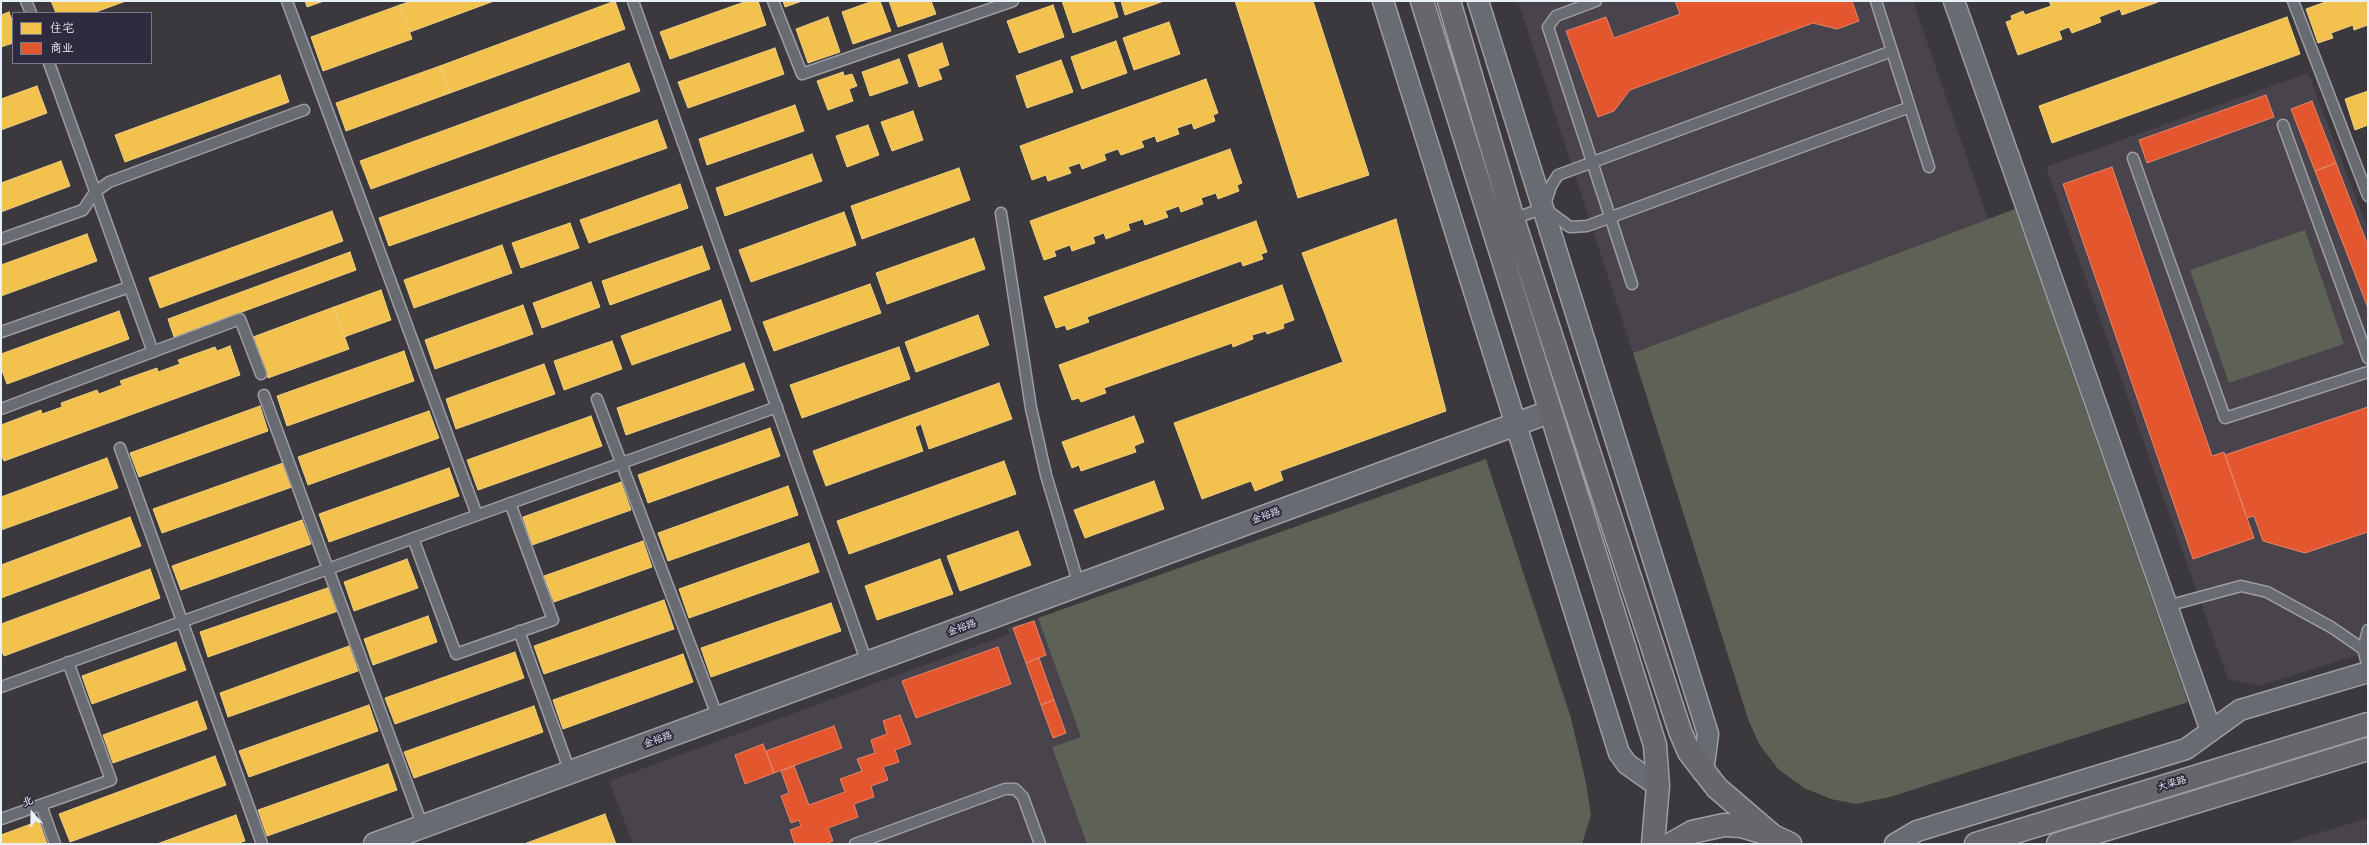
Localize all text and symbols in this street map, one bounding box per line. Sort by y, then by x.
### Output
legend [12,12,152,64]
text: 住宅 [50,21,74,36]
text: 商业 [50,41,74,56]
street label: 金裕路 [1250,505,1282,527]
street label: 金裕路 [946,617,978,639]
street label: 金裕路 [642,729,674,751]
street label: 大梁路 [2156,774,2188,794]
north arrow [12,793,52,833]
text: 北 [20,793,35,809]

